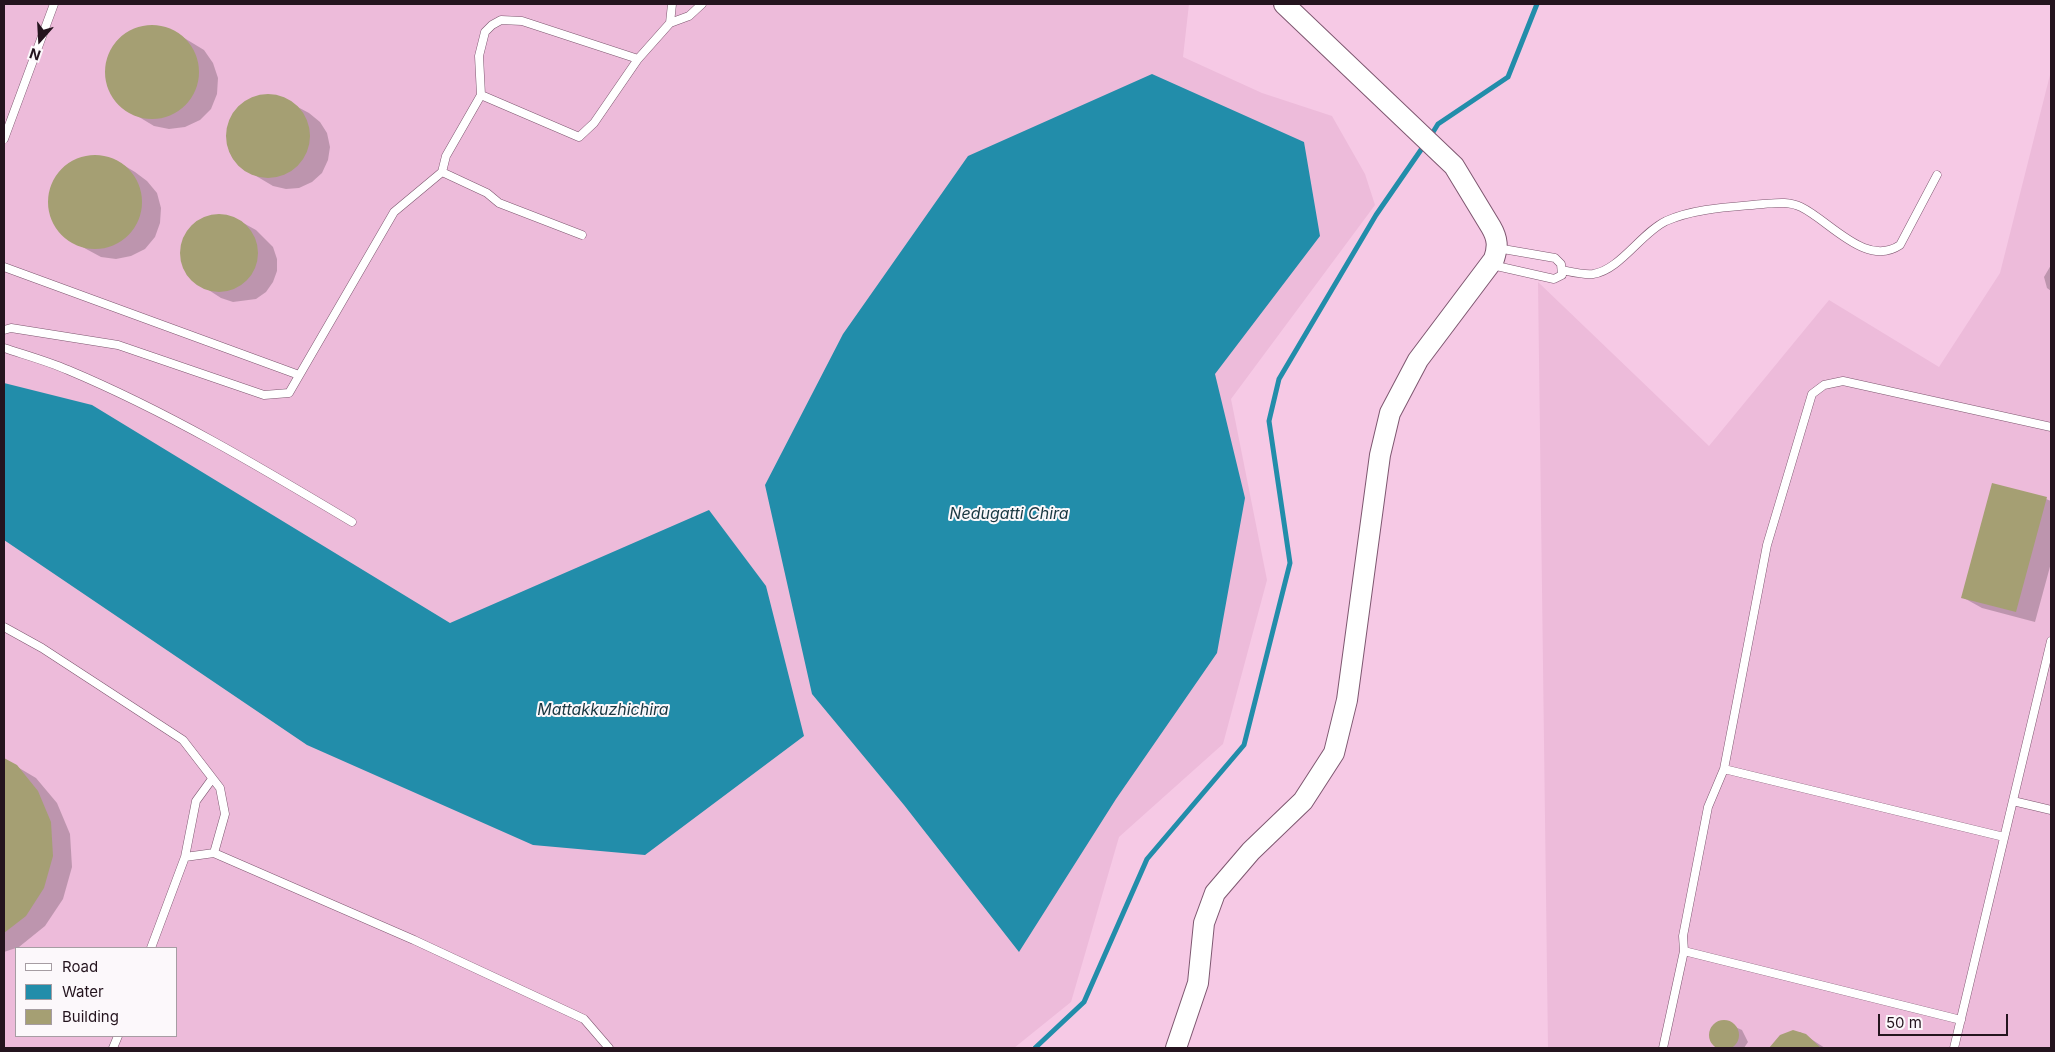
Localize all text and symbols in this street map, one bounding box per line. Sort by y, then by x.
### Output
north arrow [15,15,65,65]
text: N [27,45,43,64]
water label: Nedugatti Chira [949,504,1069,524]
water label: Mattakkuzhichira [537,700,669,720]
legend [15,947,178,1037]
text: Road [62,957,98,976]
text: Water [62,982,104,1001]
scale bar [1880,1004,2010,1036]
text: Building [62,1007,119,1026]
text: 50 m [1886,1013,1922,1032]

